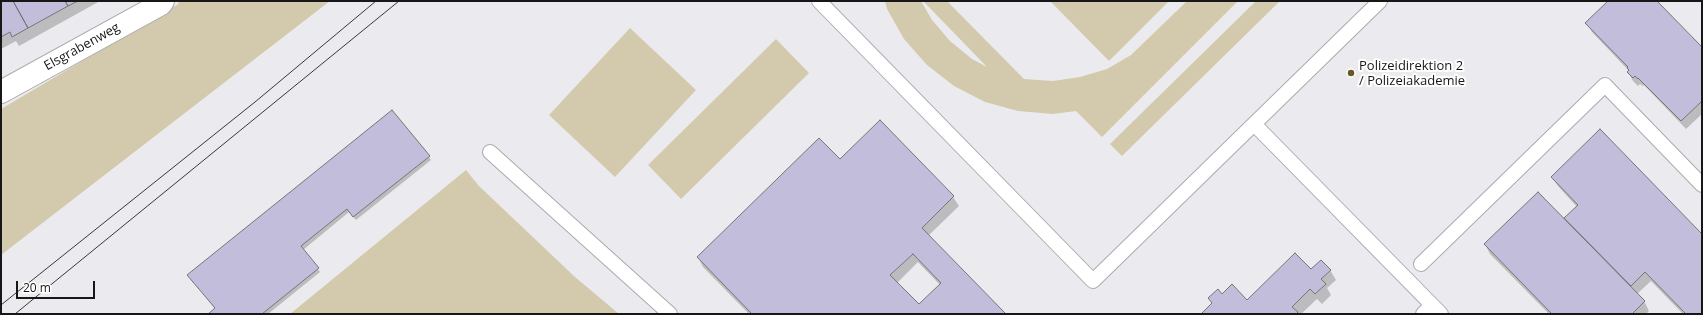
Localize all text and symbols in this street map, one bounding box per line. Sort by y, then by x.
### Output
street label: Elsgrabenweg [42,20,122,74]
place label: Polizeidirektion 2 / Polizeiakademie [1359,58,1465,89]
marker: Polizeidirektion 2 / Polizeiakademie [1346,68,1356,78]
scale bar [18,273,97,299]
text: 20 m [23,279,51,296]

